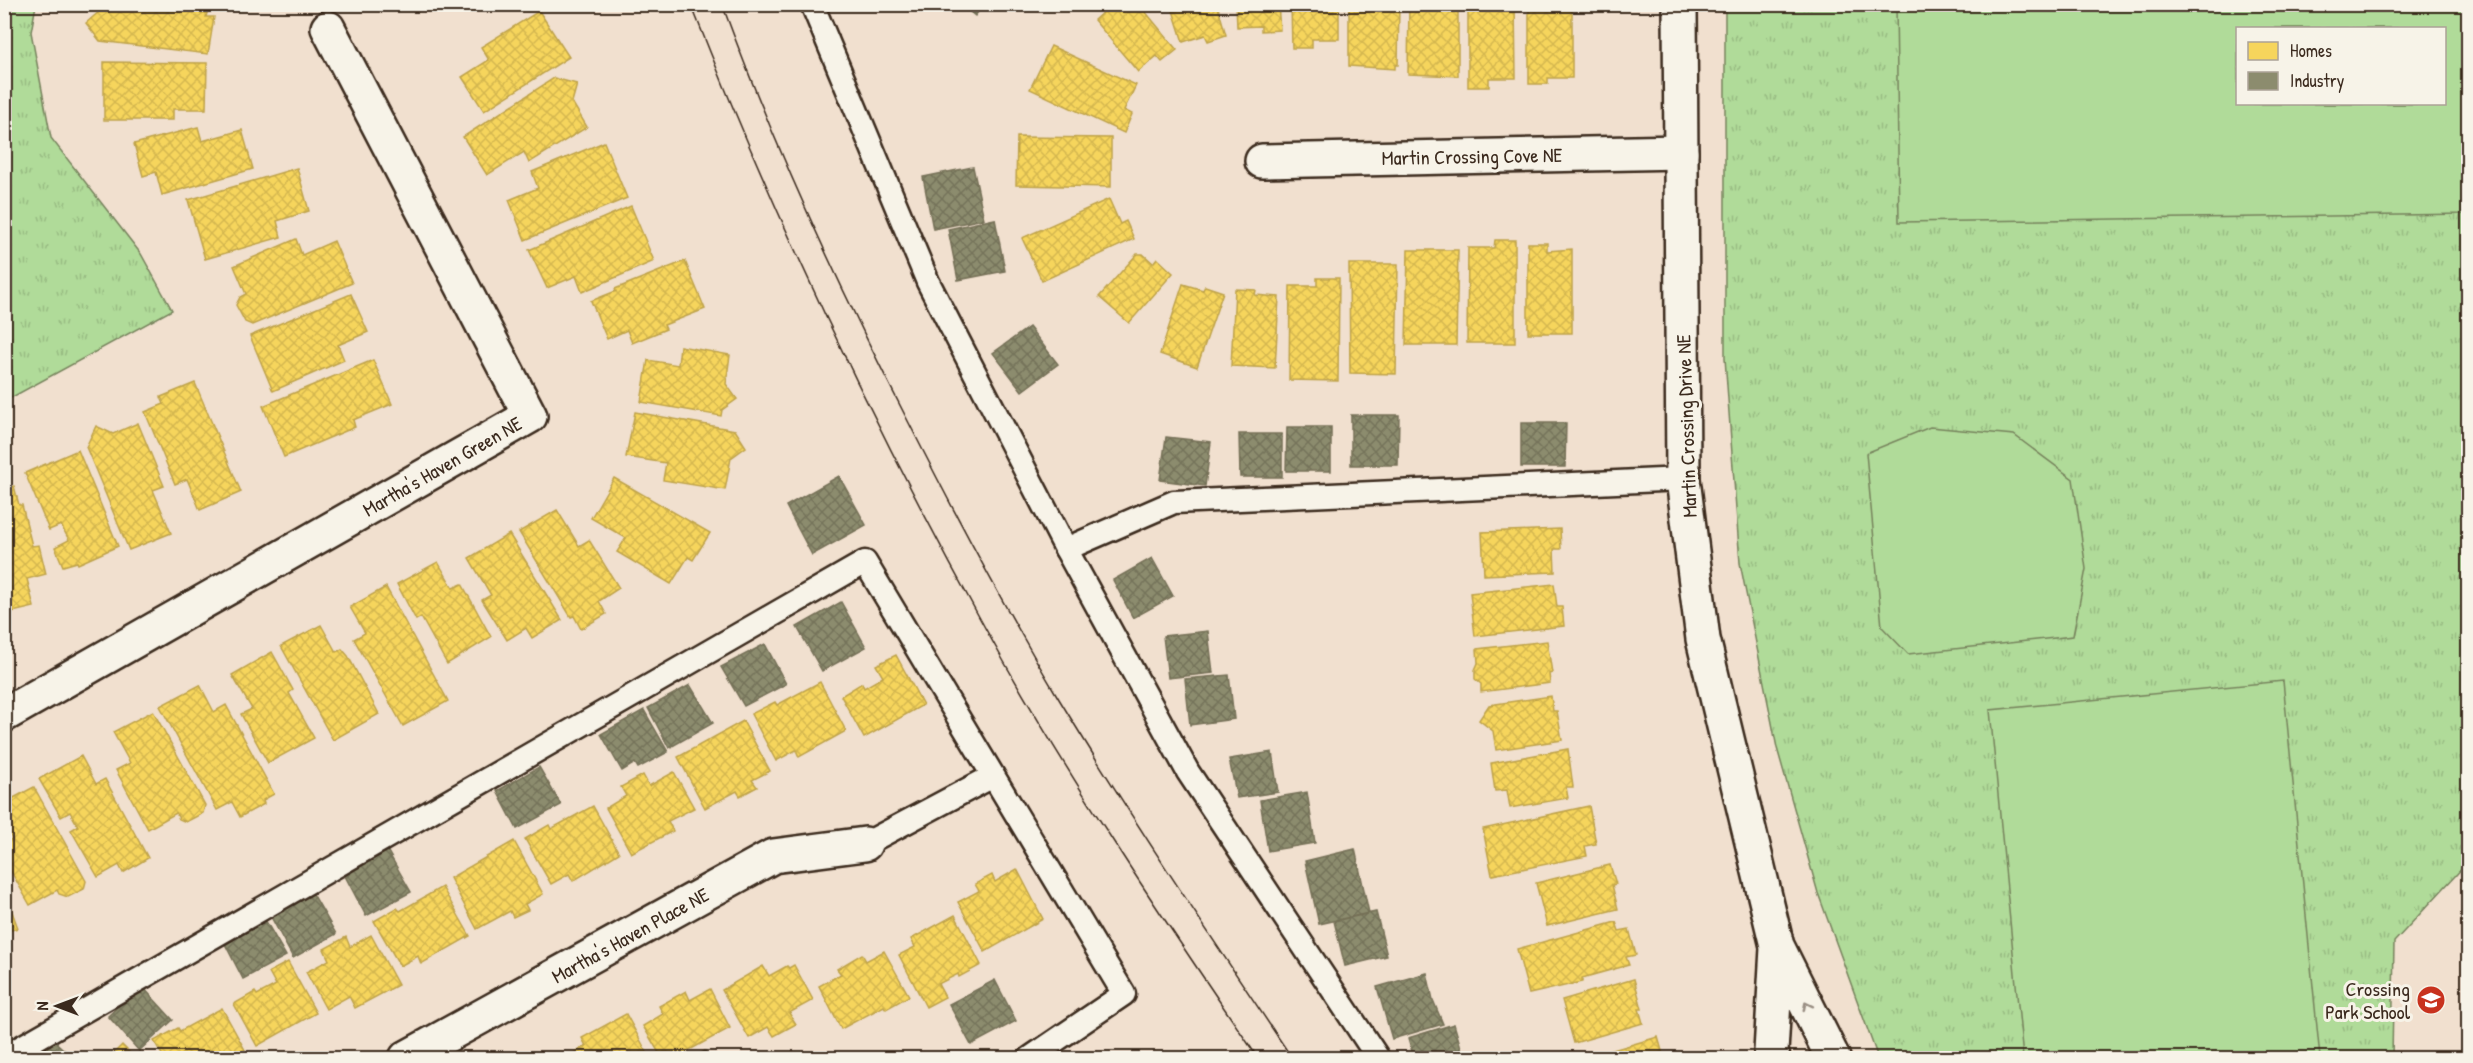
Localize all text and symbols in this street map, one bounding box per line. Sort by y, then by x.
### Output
legend [2236,27,2446,105]
text: Homes [2290,38,2332,63]
text: Industry [2290,68,2345,93]
street label: Martin Crossing Cove NE [1381,141,1563,171]
street label: Martin Crossing Drive NE [1669,334,1703,518]
street label: Martha's Haven Green NE [358,409,527,523]
street label: Martha's Haven Place NE [547,881,713,989]
place label: Crossing Park School [2325,975,2411,1025]
north arrow [27,976,87,1036]
school or university icon: Crossing Park School [2415,984,2447,1016]
text: N [31,1001,53,1010]
one-way arrow [1803,1001,1815,1012]

